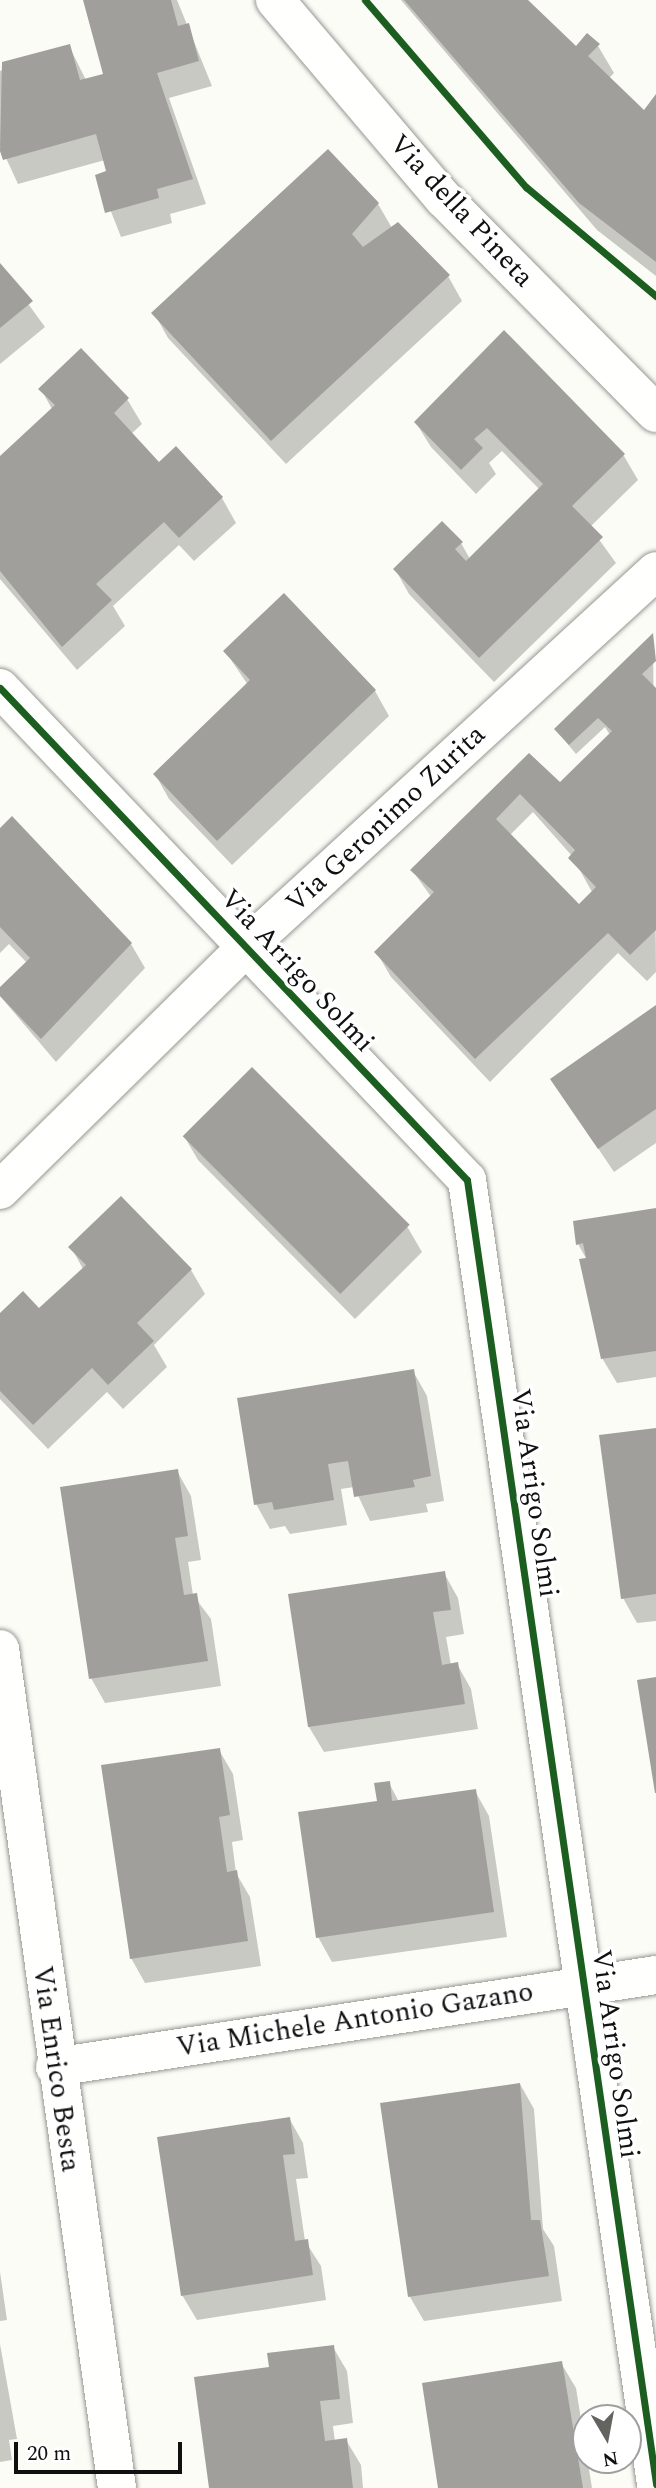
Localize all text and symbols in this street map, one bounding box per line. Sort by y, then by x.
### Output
street label: Via della Pineta [382,128,540,294]
street label: Via Geronimo Zurita [280,718,492,920]
street label: Via Arrigo Solmi [213,882,381,1060]
street label: Via Arrigo Solmi [503,1386,565,1600]
street label: Via Arrigo Solmi [584,1947,646,2161]
street label: Via Enrico Besta [25,1964,87,2174]
street label: Via Michele Antonio Gazano [174,1975,536,2065]
north arrow [572,2404,642,2474]
scale bar [18,2428,186,2472]
text: 20 m [27,2438,71,2470]
text: N [600,2443,621,2474]

